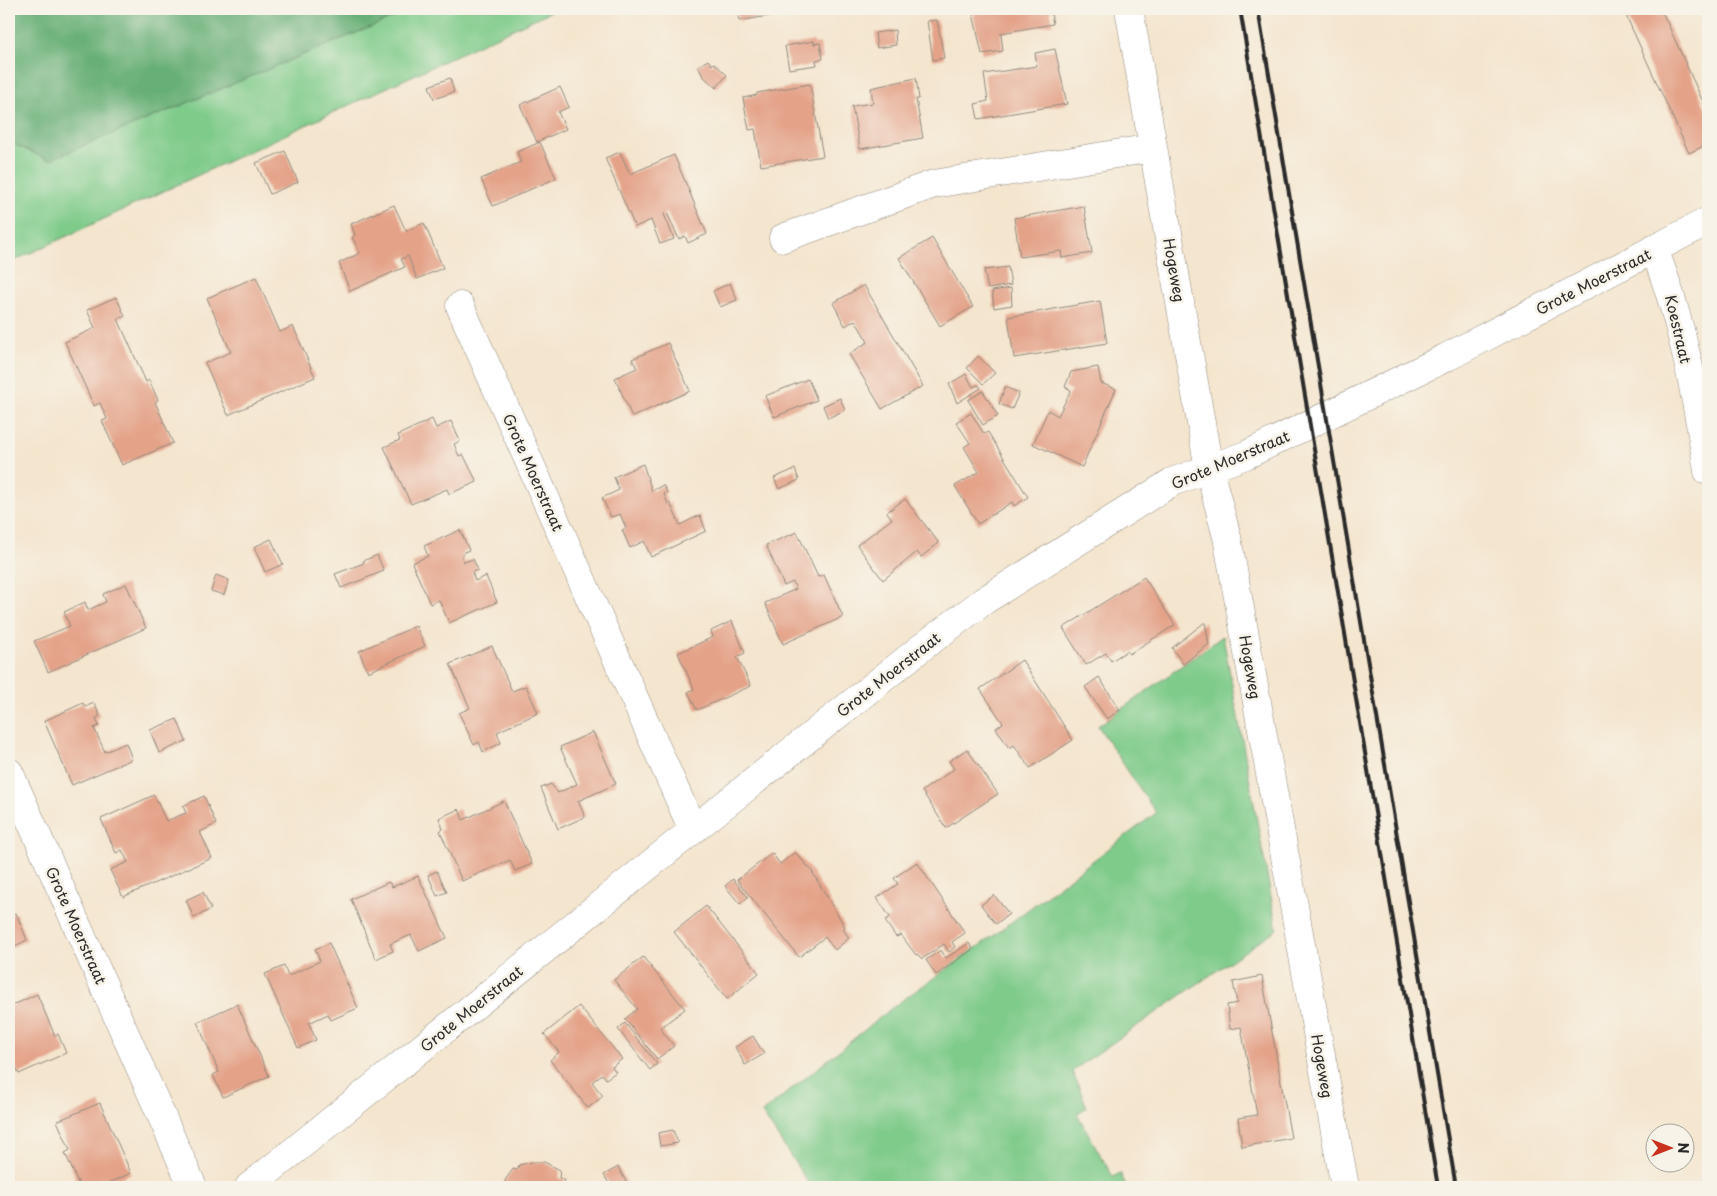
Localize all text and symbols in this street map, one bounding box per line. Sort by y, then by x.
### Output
street label: Hogeweg [1158,236,1192,304]
street label: Grote Moerstraat [1531,242,1655,320]
street label: Koestraat [1660,292,1698,366]
street label: Grote Moerstraat [498,409,570,535]
street label: Grote Moerstraat [1167,424,1293,494]
street label: Grote Moerstraat [831,626,945,722]
street label: Hogeweg [1234,633,1268,701]
street label: Grote Moerstraat [41,862,113,988]
street label: Grote Moerstraat [415,959,527,1057]
street label: Hogeweg [1306,1032,1340,1100]
north arrow [1644,1124,1694,1174]
text: N [1673,1142,1694,1154]

